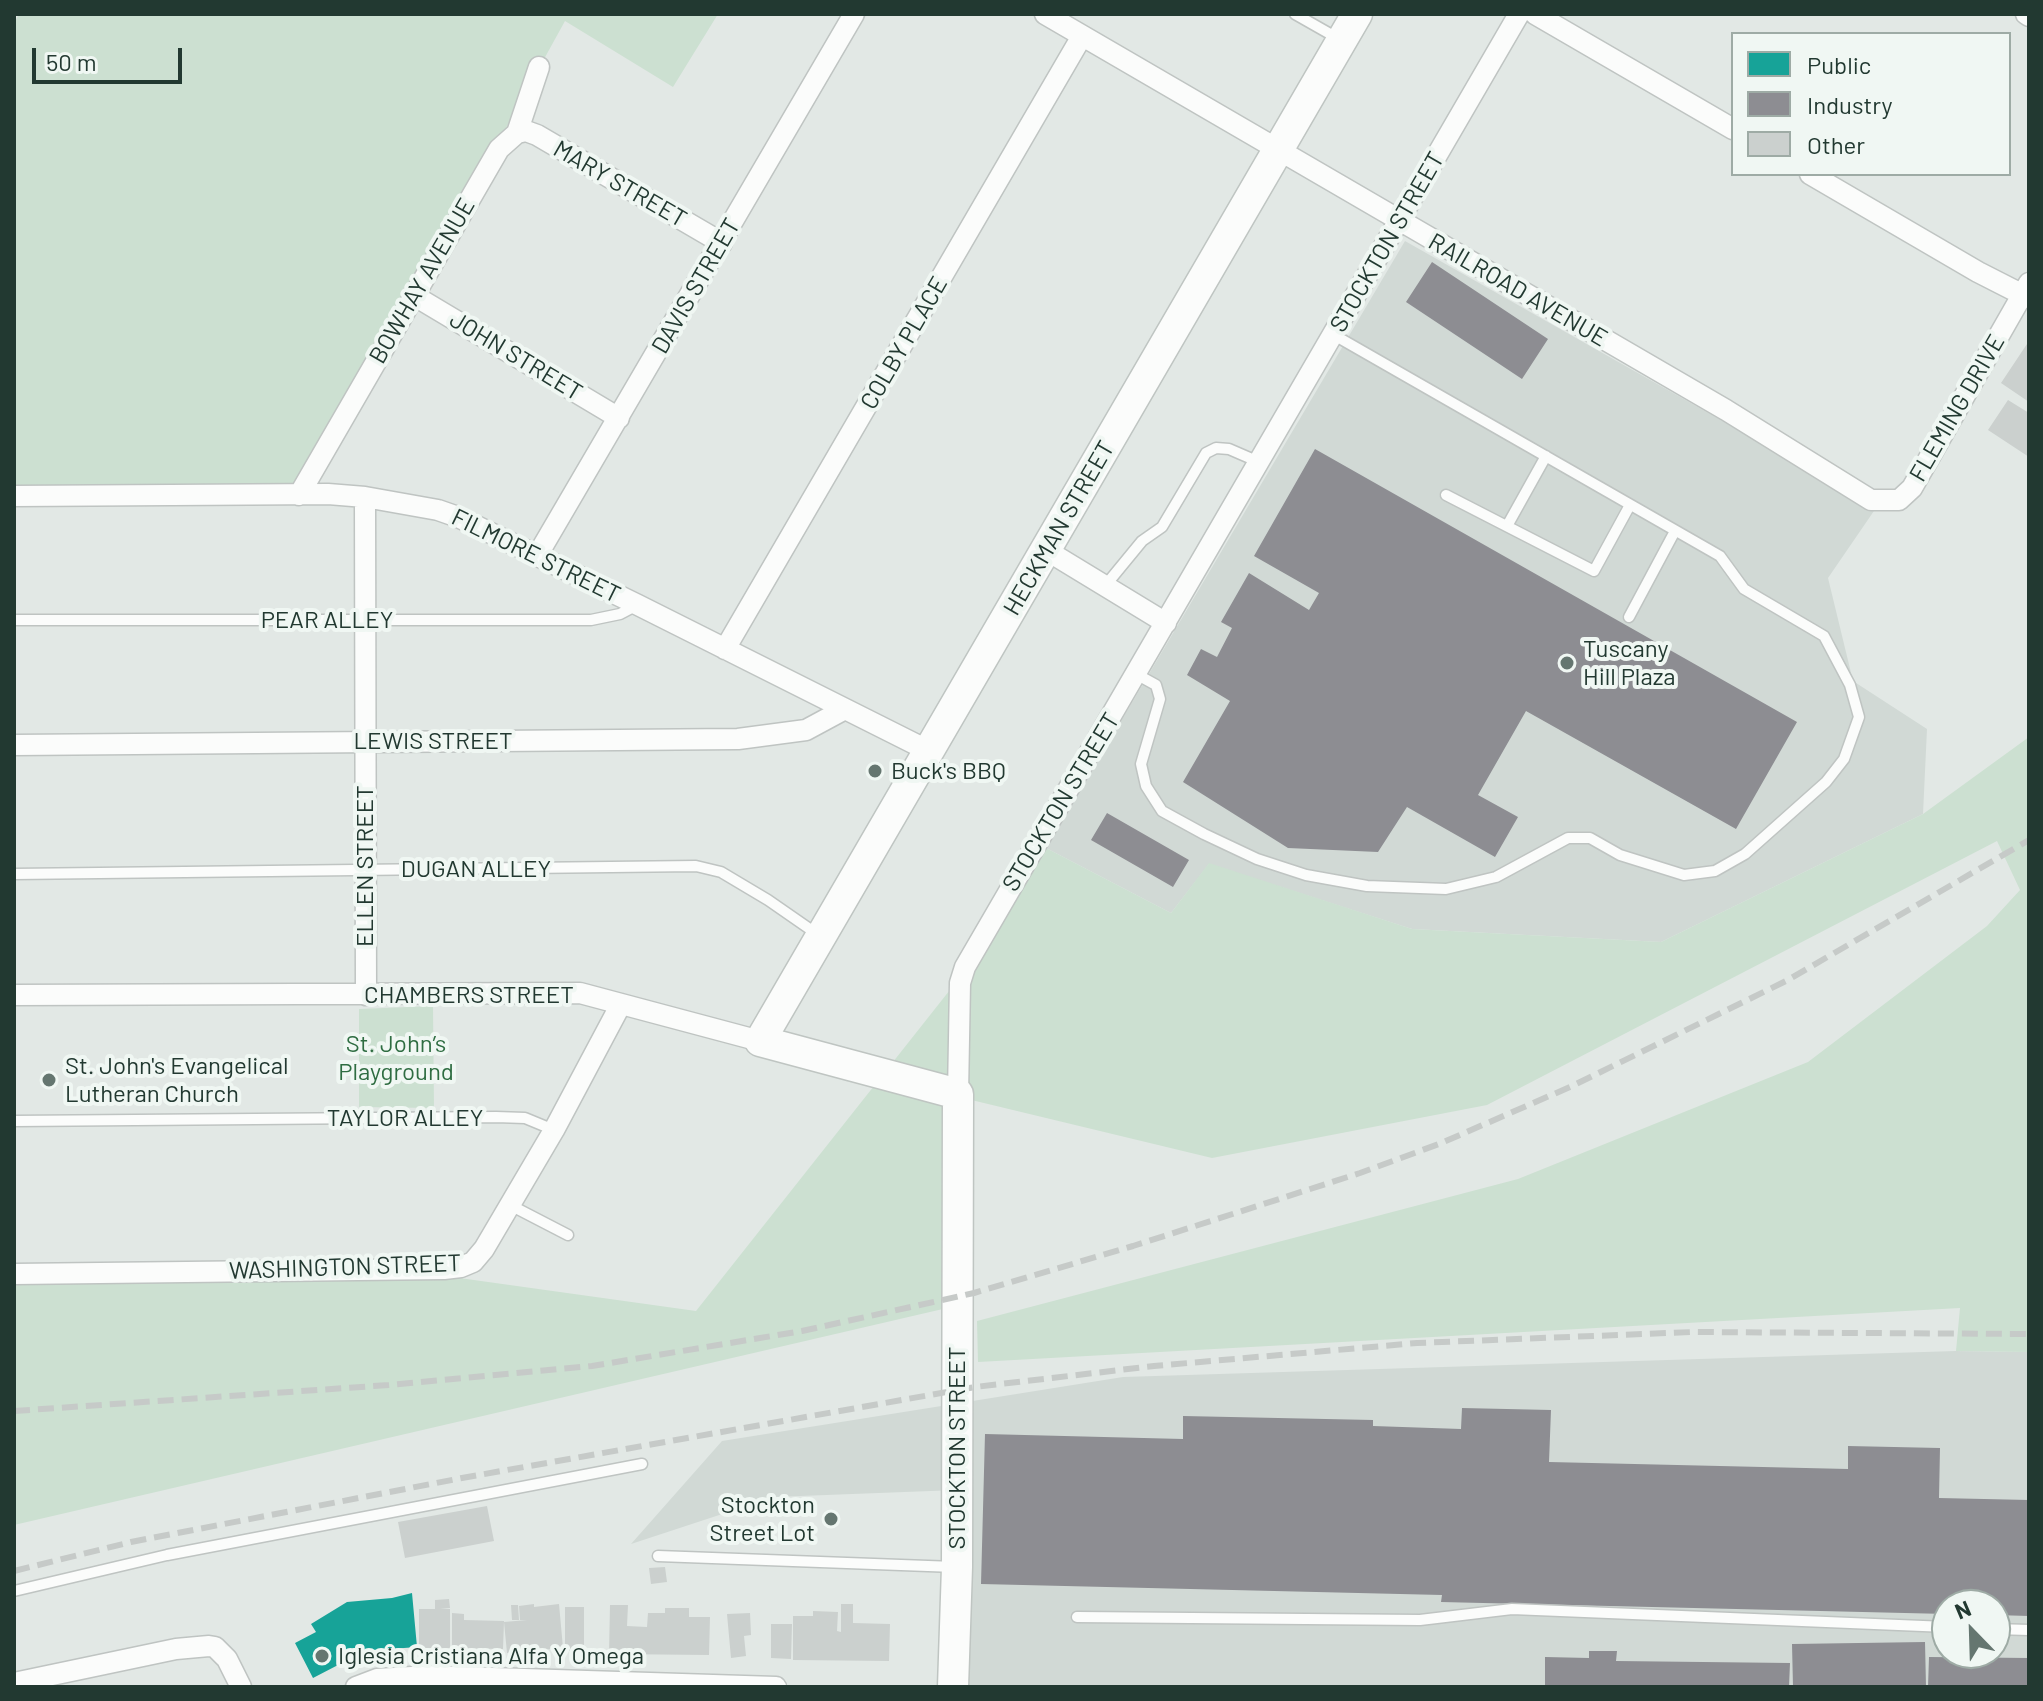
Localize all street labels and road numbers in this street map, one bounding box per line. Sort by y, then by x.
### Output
street label: MARY STREET [548,134,692,234]
street label: STOCKTON STREET [1324,147,1450,337]
street label: BOWHAY AVENUE [363,193,481,369]
street label: DAVIS STREET [646,213,746,359]
street label: RAILROAD AVENUE [1423,227,1613,353]
street label: COLBY PLACE [854,272,954,414]
street label: JOHN STREET [444,305,588,407]
street label: FLEMING DRIVE [1903,329,2011,487]
street label: HECKMAN STREET [997,436,1121,620]
street label: FILMORE STREET [447,503,625,609]
street label: PEAR ALLEY [261,606,393,634]
street label: STOCKTON STREET [996,708,1126,896]
street label: LEWIS STREET [353,727,513,755]
street label: ELLEN STREET [351,785,379,947]
street label: DUGAN ALLEY [401,855,551,883]
street label: CHAMBERS STREET [364,981,574,1009]
street label: TAYLOR ALLEY [327,1104,483,1132]
street label: WASHINGTON STREET [228,1249,462,1285]
street label: STOCKTON STREET [943,1346,971,1550]

